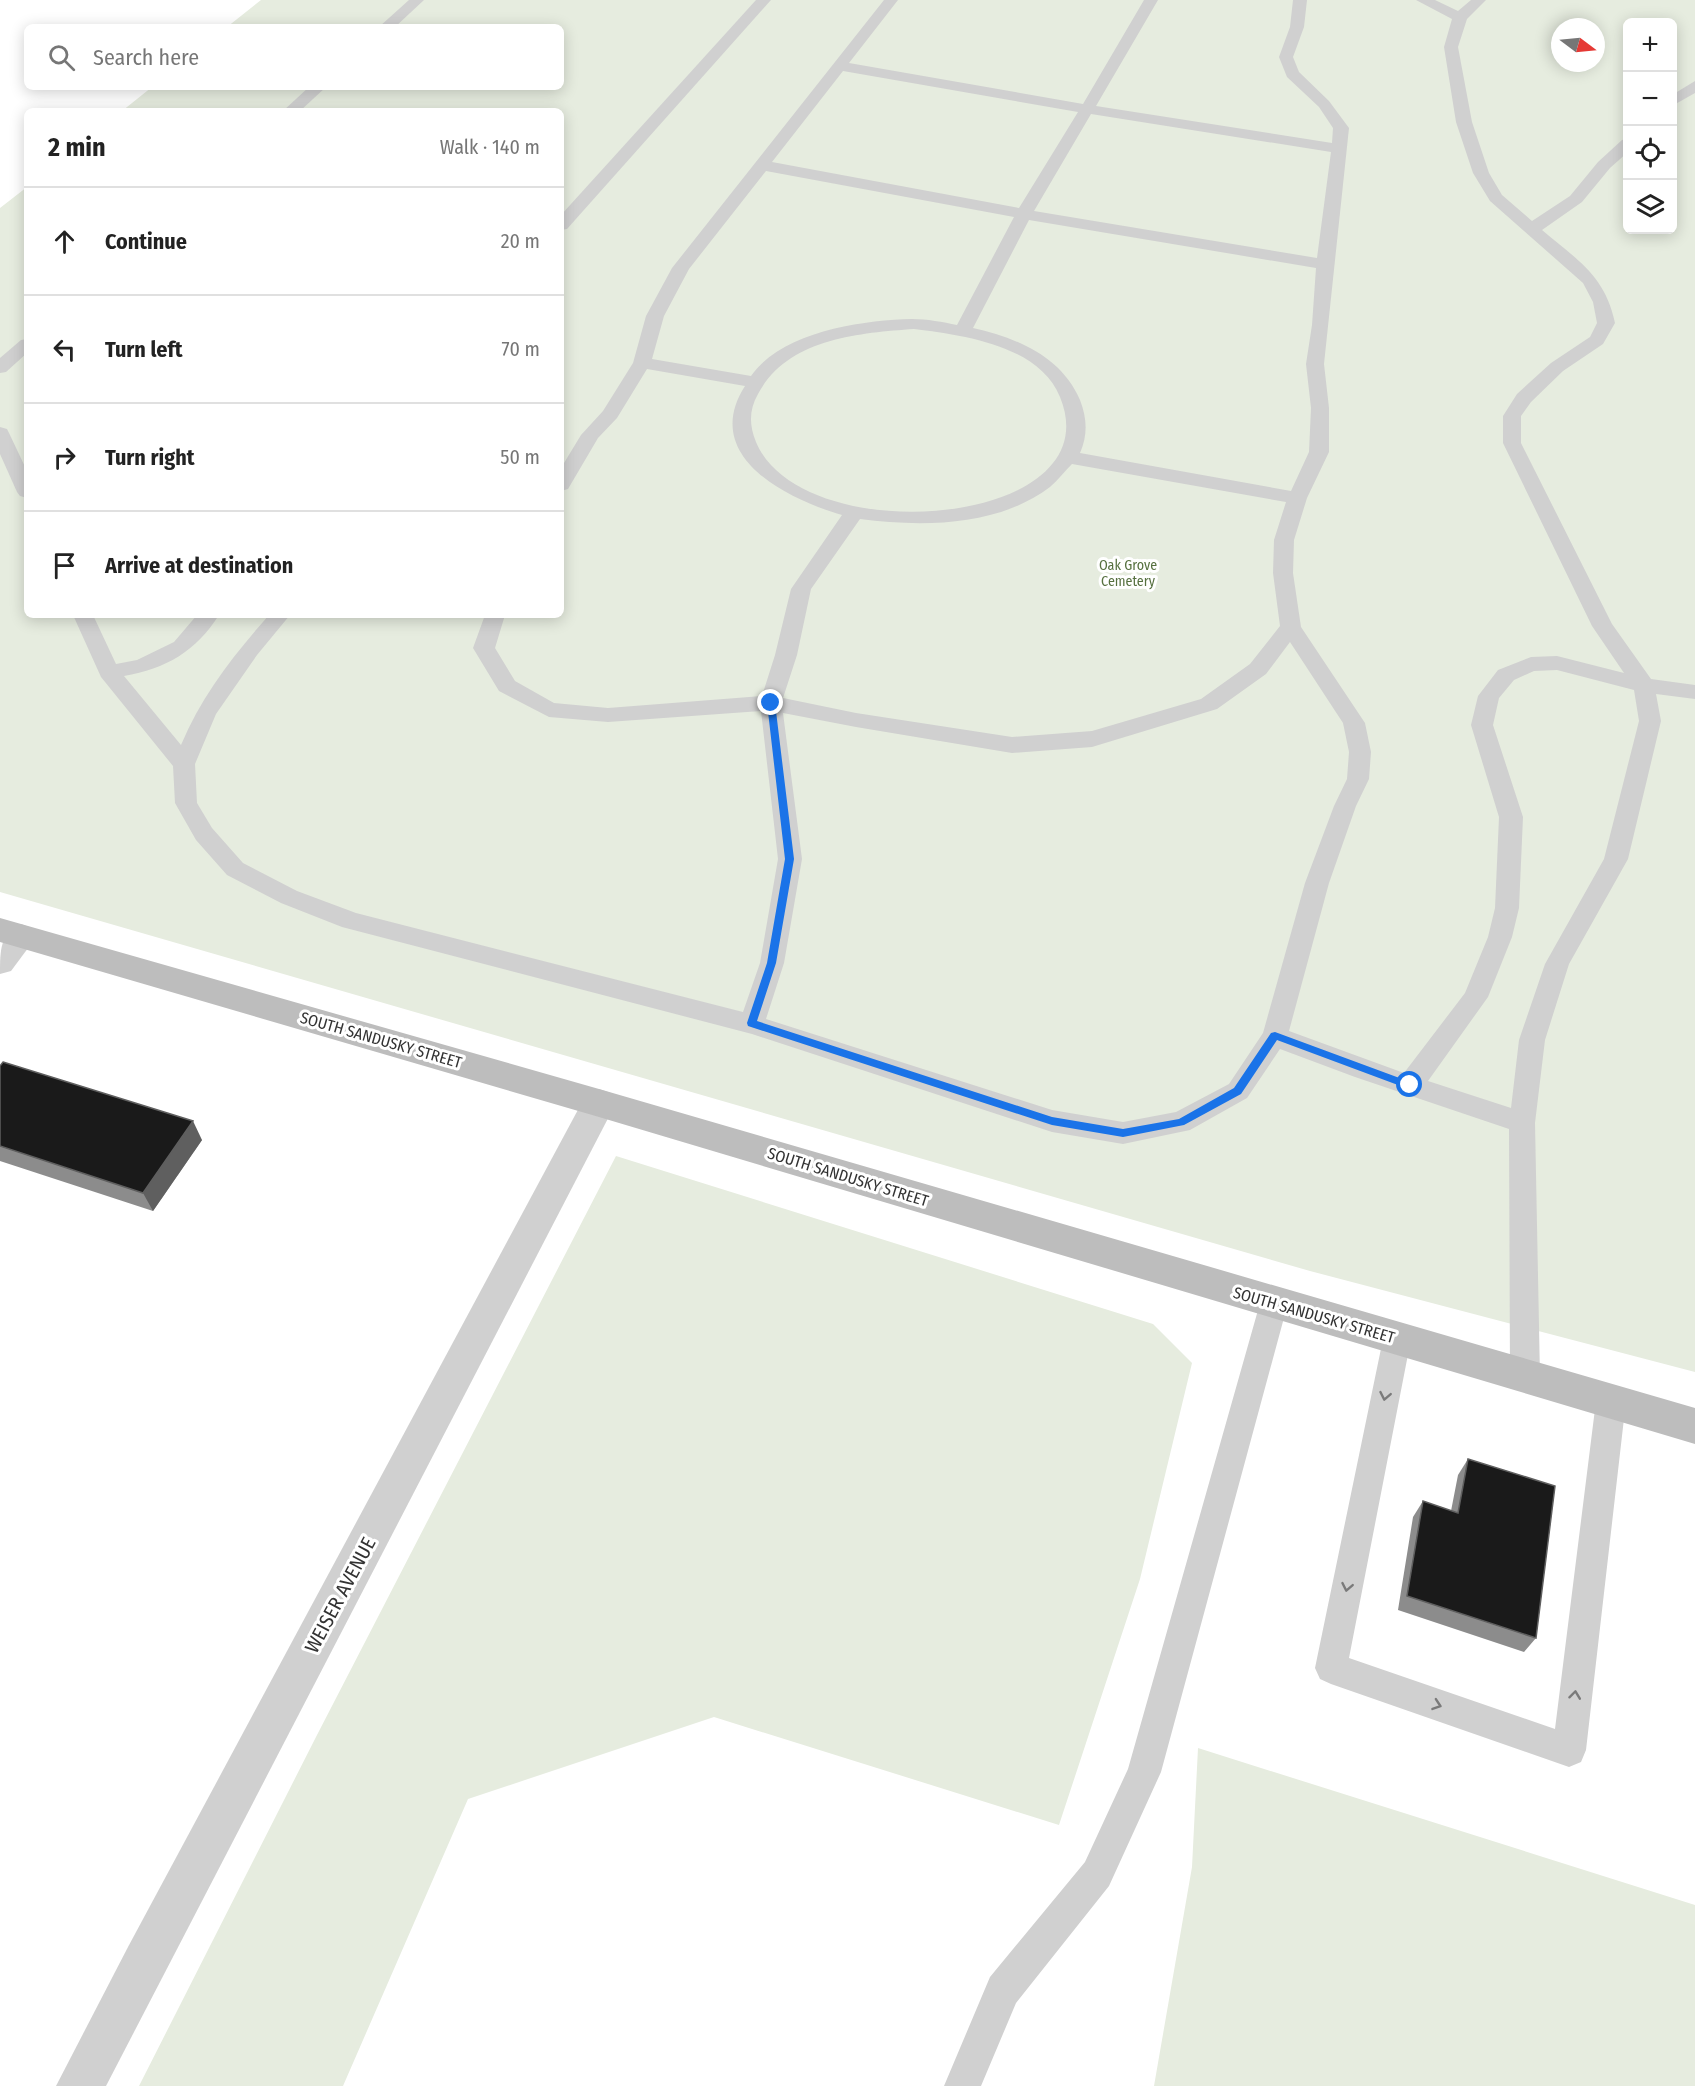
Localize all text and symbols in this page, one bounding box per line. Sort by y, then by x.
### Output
north arrow [1551,18,1605,72]
map controls [1623,18,1677,234]
button: + [1623,18,1677,72]
search box [24,24,564,90]
icon: search [45,41,78,74]
text: Search here [93,44,199,71]
button: − [1623,72,1677,126]
button: locate [1623,126,1677,180]
text: 2 min [48,132,106,163]
text: Walk · 140 m [440,135,540,159]
button: layers [1623,180,1677,234]
icon: ahead [48,225,81,258]
text: Continue [105,228,187,255]
text: 20 m [501,229,540,253]
icon: left [48,333,81,366]
text: Turn left [105,336,183,363]
text: 70 m [502,337,540,361]
icon: right [48,441,81,474]
text: Turn right [105,444,194,471]
text: 50 m [500,445,540,469]
icon: arrive [48,549,81,582]
text: Arrive at destination [105,552,293,579]
park label: Oak Grove Cemetery [1099,557,1157,590]
route end [757,689,783,715]
street label: SOUTH SANDUSKY STREET [298,1008,464,1072]
route start [1396,1071,1422,1097]
street label: SOUTH SANDUSKY STREET [765,1143,931,1211]
street label: SOUTH SANDUSKY STREET [1231,1283,1397,1347]
one-way arrow [1379,1391,1392,1401]
street label: WEISER AVENUE [299,1533,381,1657]
one-way arrow [1341,1582,1354,1592]
one-way arrow [1569,1690,1581,1699]
one-way arrow [1432,1697,1442,1710]

